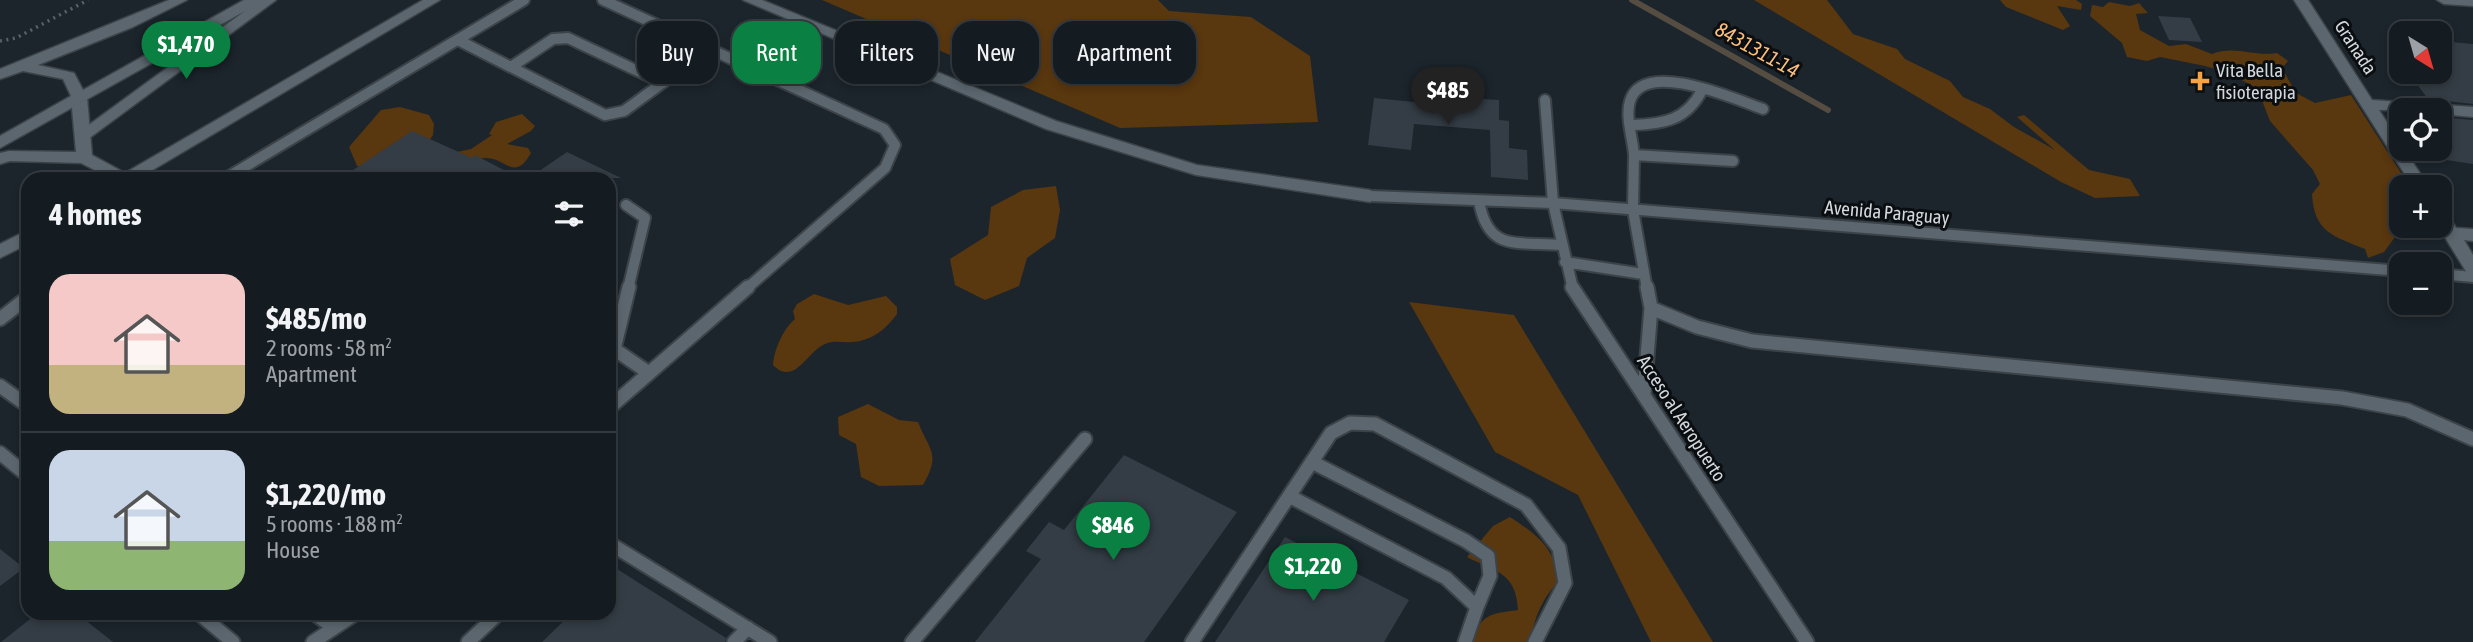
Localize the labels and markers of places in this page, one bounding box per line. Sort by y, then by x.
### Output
pin: $1,470 [129,22,243,81]
place label: Vita Bella fisioterapia [2216,59,2296,103]
pin: $485 [1407,68,1489,127]
marker: Vita Bella fisioterapia [2190,71,2210,91]
pin: $846 [1072,503,1154,562]
pin: $1,220 [1256,544,1370,603]

